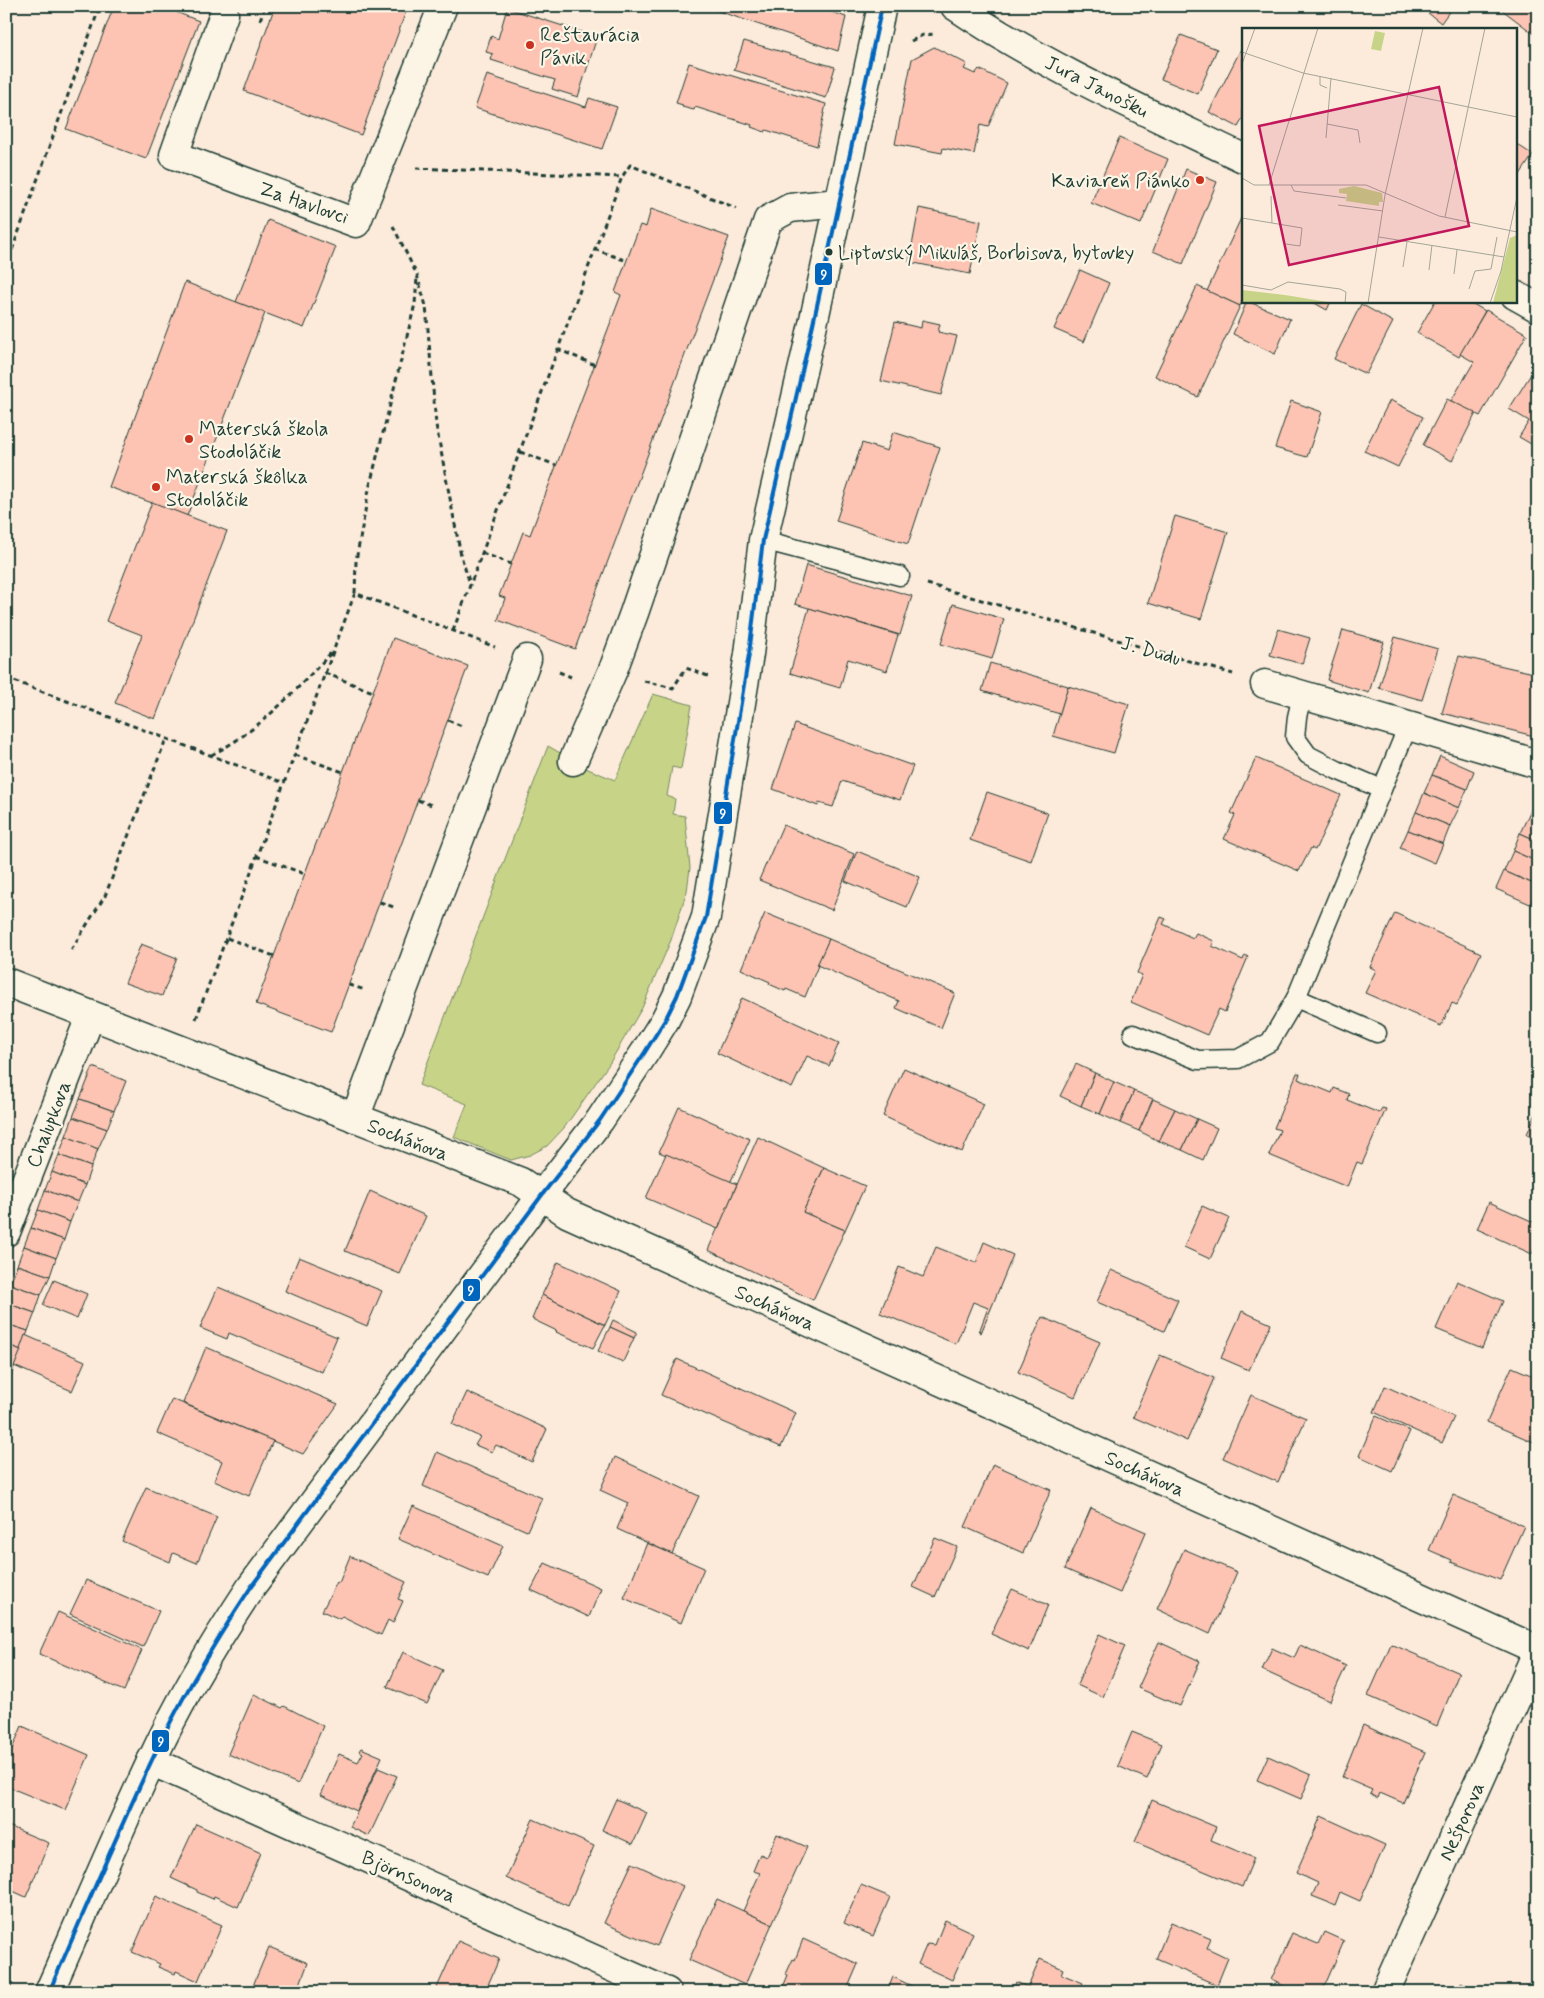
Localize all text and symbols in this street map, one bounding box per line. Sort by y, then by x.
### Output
place label: Reštaurácia Pávik [540,22,640,72]
inset map [1242,28,1516,302]
marker: Reštaurácia Pávik [524,39,536,51]
street label: Jura Janošku [1040,50,1153,125]
place label: Kaviareň Piánko [1051,168,1190,195]
marker: Kaviareň Piánko [1194,174,1206,186]
street label: Za Havlovci [255,176,352,231]
place label: Liptovský Mikuláš, Borbisova, bytovky [838,241,1134,267]
marker: Liptovský Mikuláš, Borbisova, bytovky [824,247,834,257]
line badge: 9 [814,262,833,286]
text: 9 [821,266,828,284]
place label: Materská škola Stodoláčik [199,416,329,466]
marker: Materská škola Stodoláčik [183,433,195,445]
place label: Materská škôlka Stodoláčik [166,464,308,514]
marker: Materská škôlka Stodoláčik [150,481,162,493]
street label: J. Dudu [1118,630,1184,673]
line badge: 9 [713,801,733,825]
text: 9 [720,805,727,823]
street label: Chalupkova [20,1077,78,1172]
street label: Socháňova [363,1113,452,1168]
line badge: 9 [462,1278,481,1302]
street label: Socháňova [730,1279,819,1338]
text: 9 [468,1282,475,1300]
street label: Socháňova [1100,1445,1189,1504]
line badge: 9 [151,1729,170,1753]
text: 9 [158,1733,165,1751]
street label: Nešporova [1433,1778,1492,1865]
street label: Björnsonova [357,1845,460,1910]

